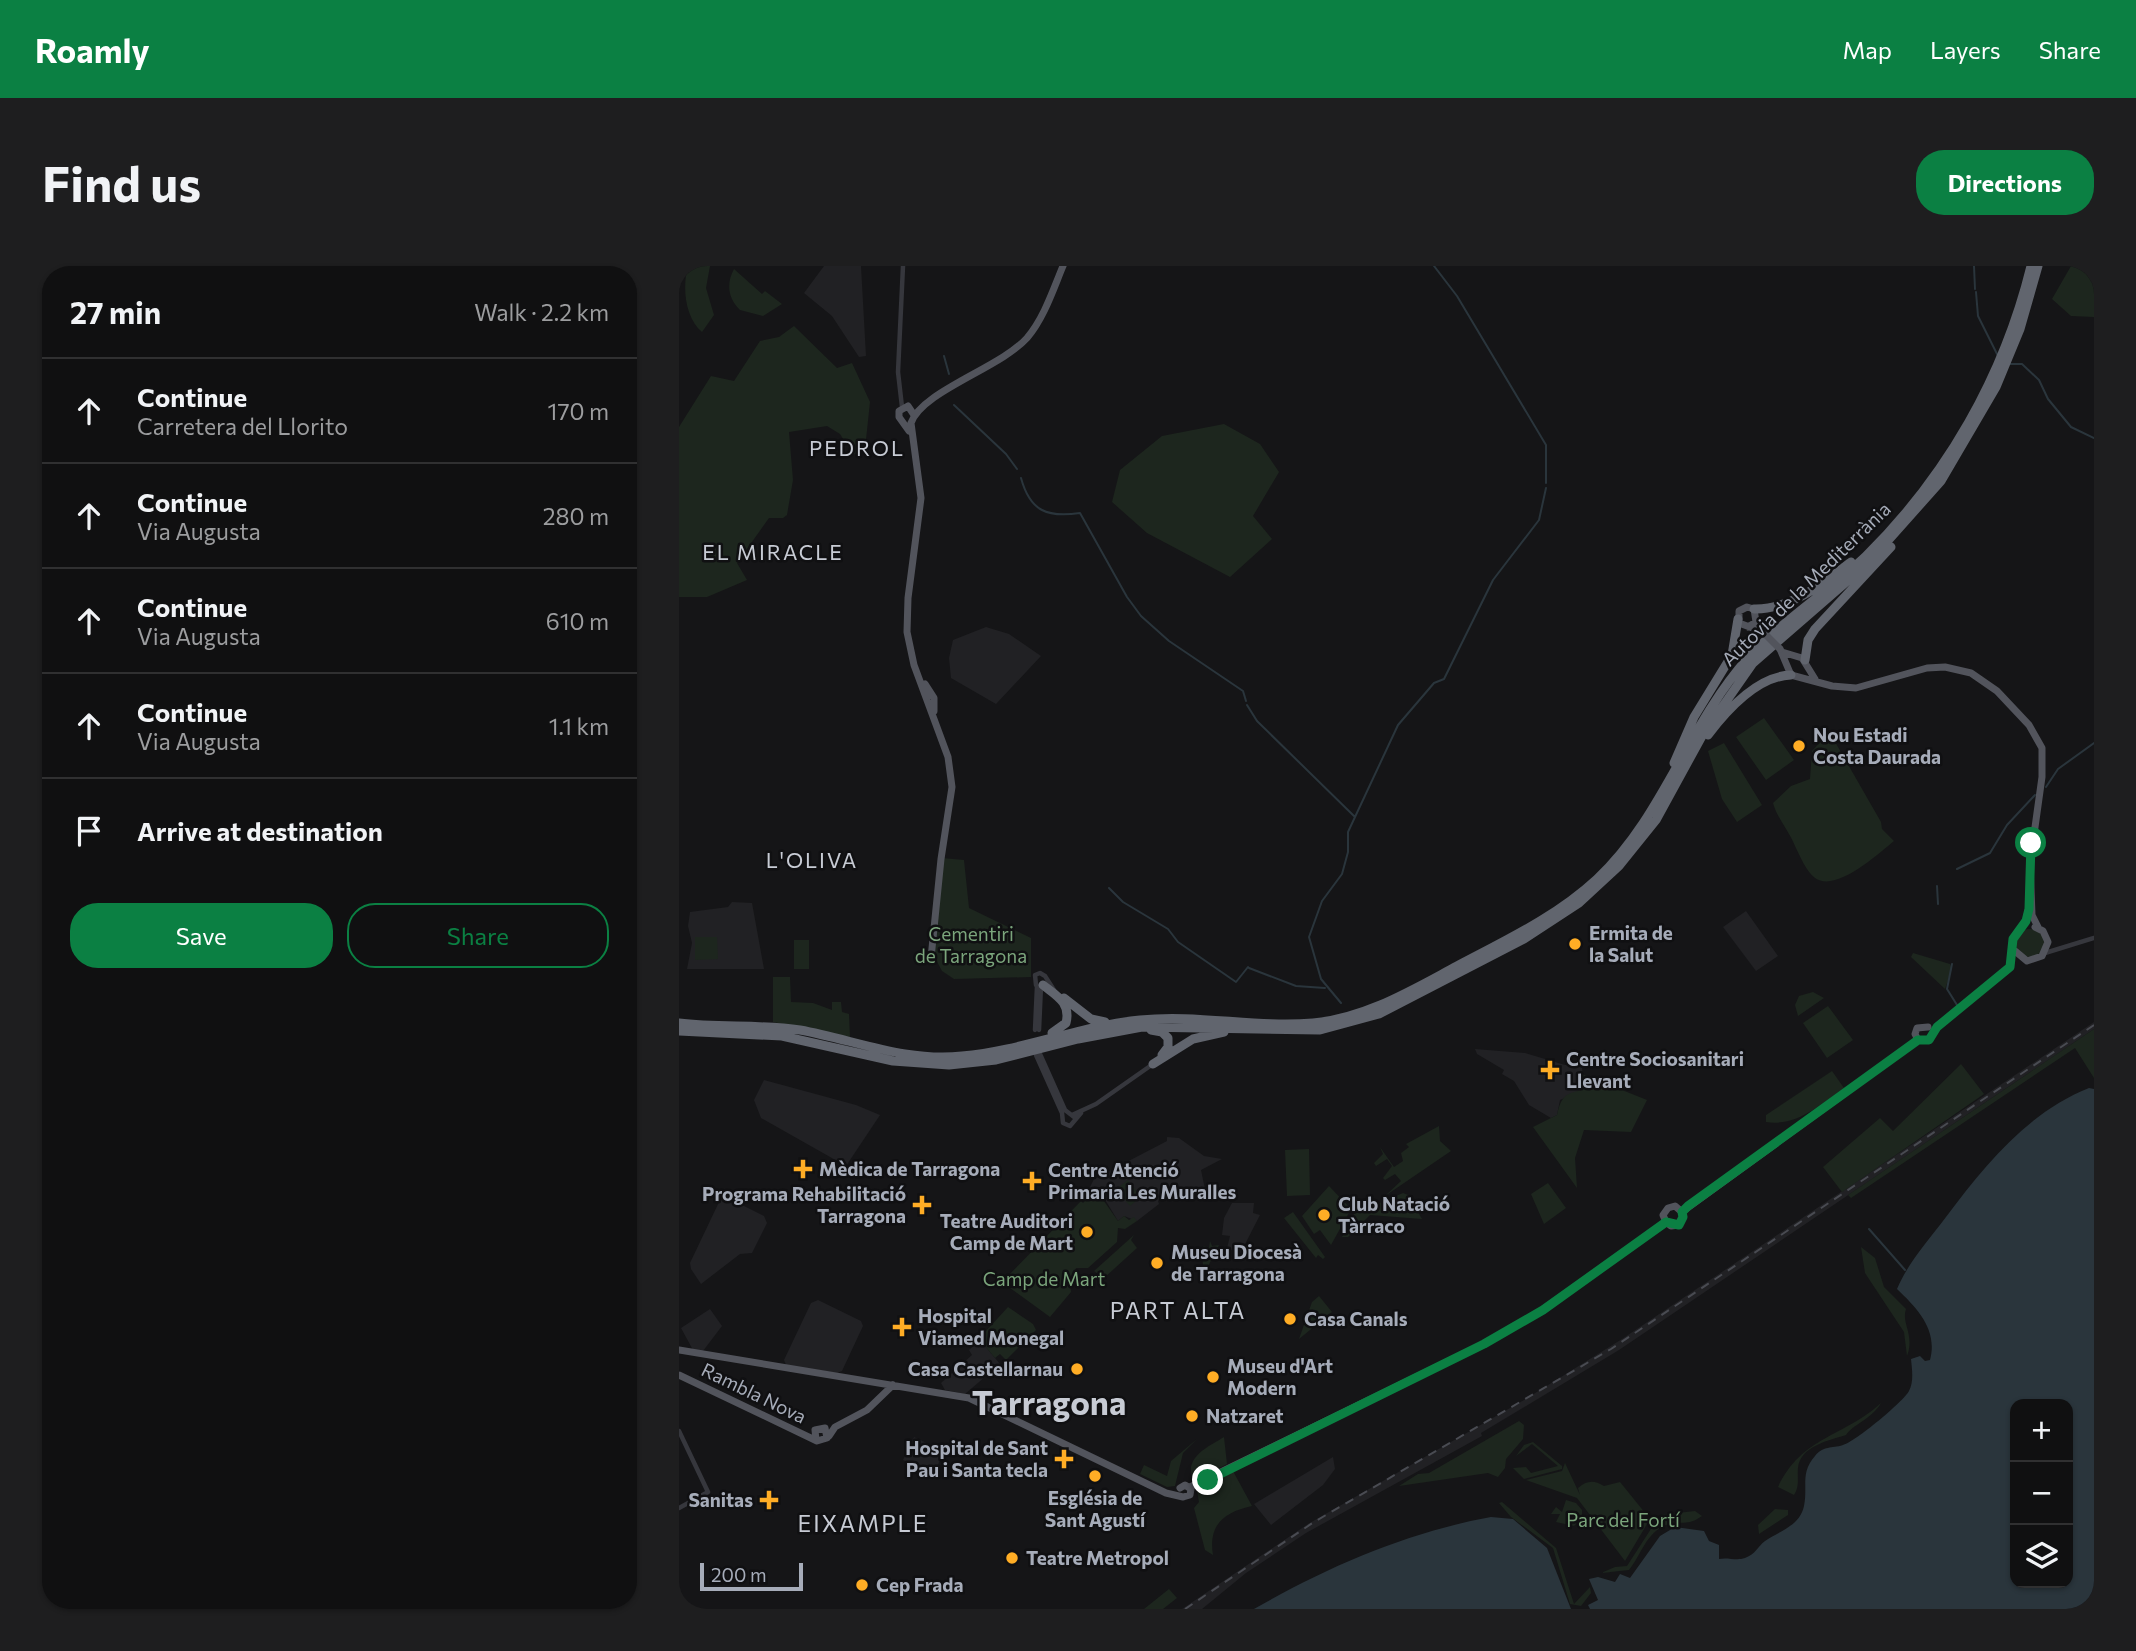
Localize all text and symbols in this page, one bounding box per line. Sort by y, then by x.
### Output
text: Roamly [35,29,150,70]
text: Map [1843,35,1892,64]
text: Layers [1930,35,2001,64]
text: Share [2039,35,2101,64]
button: Directions [1916,150,2094,215]
text: Find us [42,152,201,212]
text: 27 min [70,293,161,330]
text: Walk · 2.2 km [474,298,609,326]
text: Continue [137,381,247,412]
icon: ahead [70,392,108,430]
text: 170 m [548,397,609,425]
text: Carretera del Llorito [137,412,348,440]
district label: PEDROL [809,435,905,460]
text: Continue [137,486,247,517]
icon: ahead [70,497,108,535]
street label: Autovia de la Mediterrània [1716,497,1895,670]
text: 280 m [543,502,609,530]
text: Via Augusta [137,517,261,545]
district label: EL MIRACLE [702,539,844,564]
text: Continue [137,591,247,622]
icon: ahead [70,602,108,640]
text: 610 m [546,607,609,635]
text: Via Augusta [137,622,261,650]
text: Continue [137,696,247,727]
icon: ahead [70,707,108,745]
text: 1.1 km [549,712,609,740]
place label: Nou Estadi Costa Daurada [1813,723,1941,768]
text: Via Augusta [137,727,261,755]
marker: Nou Estadi Costa Daurada [1791,738,1807,754]
icon: arrive [70,812,108,850]
text: Arrive at destination [137,815,383,846]
route start [2015,827,2046,858]
district label: L'OLIVA [766,847,858,872]
button: Save [70,903,333,968]
button: Share [347,903,609,968]
place label: Ermita de la Salut [1589,921,1673,966]
park label: Cementiri de Tarragona [915,922,1027,967]
marker: Ermita de la Salut [1567,936,1583,952]
place label: Centre Sociosanitari Llevant [1566,1047,1744,1092]
marker: Centre Sociosanitari Llevant [1540,1060,1560,1080]
place label: Mèdica de Tarragona [819,1157,1000,1180]
place label: Centre Atenció Primaria Les Muralles [1048,1158,1236,1203]
marker: Mèdica de Tarragona [793,1159,813,1179]
marker: Centre Atenció Primaria Les Muralles [1022,1171,1042,1191]
place label: Programa Rehabilitació Tarragona [702,1182,906,1227]
place label: Club Natació Tàrraco [1338,1192,1450,1237]
marker: Programa Rehabilitació Tarragona [912,1195,932,1215]
marker: Club Natació Tàrraco [1316,1207,1332,1223]
place label: Teatre Auditori Camp de Mart [940,1209,1073,1254]
marker: Teatre Auditori Camp de Mart [1079,1224,1095,1240]
place label: Museu Diocesà de Tarragona [1171,1240,1302,1285]
marker: Museu Diocesà de Tarragona [1149,1255,1165,1271]
park label: Camp de Mart [983,1267,1105,1290]
district label: PART ALTA [1110,1296,1246,1324]
place label: Hospital Viamed Monegal [918,1304,1064,1349]
place label: Casa Canals [1304,1307,1408,1330]
marker: Casa Canals [1282,1311,1298,1327]
marker: Hospital Viamed Monegal [892,1317,912,1337]
place label: Museu d'Art Modern [1227,1354,1333,1399]
street label: Rambla Nova [698,1357,810,1428]
place label: Casa Castellarnau [908,1357,1063,1380]
marker: Casa Castellarnau [1069,1361,1085,1377]
marker: Museu d'Art Modern [1205,1369,1221,1385]
district label: Tarragona [972,1381,1126,1422]
map controls [2010,1399,2073,1588]
button: + [2010,1399,2073,1462]
place label: Natzaret [1206,1404,1284,1427]
marker: Natzaret [1184,1408,1200,1424]
place label: Hospital de Sant Pau i Santa tecla [905,1436,1048,1481]
marker: Hospital de Sant Pau i Santa tecla [1054,1449,1074,1469]
button: − [2010,1462,2073,1525]
route end [1192,1464,1223,1495]
marker: Església de Sant Agustí [1087,1468,1103,1484]
place label: Església de Sant Agustí [1045,1486,1147,1531]
place label: Sanitas [688,1488,753,1511]
marker: Sanitas [759,1490,779,1510]
park label: Parc del Fortí [1566,1508,1681,1531]
district label: EIXAMPLE [798,1509,928,1537]
button: layers [2010,1525,2073,1588]
place label: Teatre Metropol [1026,1546,1169,1569]
marker: Teatre Metropol [1004,1550,1020,1566]
scale bar [700,1560,803,1592]
text: 200 m [711,1563,767,1586]
place label: Cep Frada [876,1573,963,1596]
marker: Cep Frada [854,1577,870,1593]

